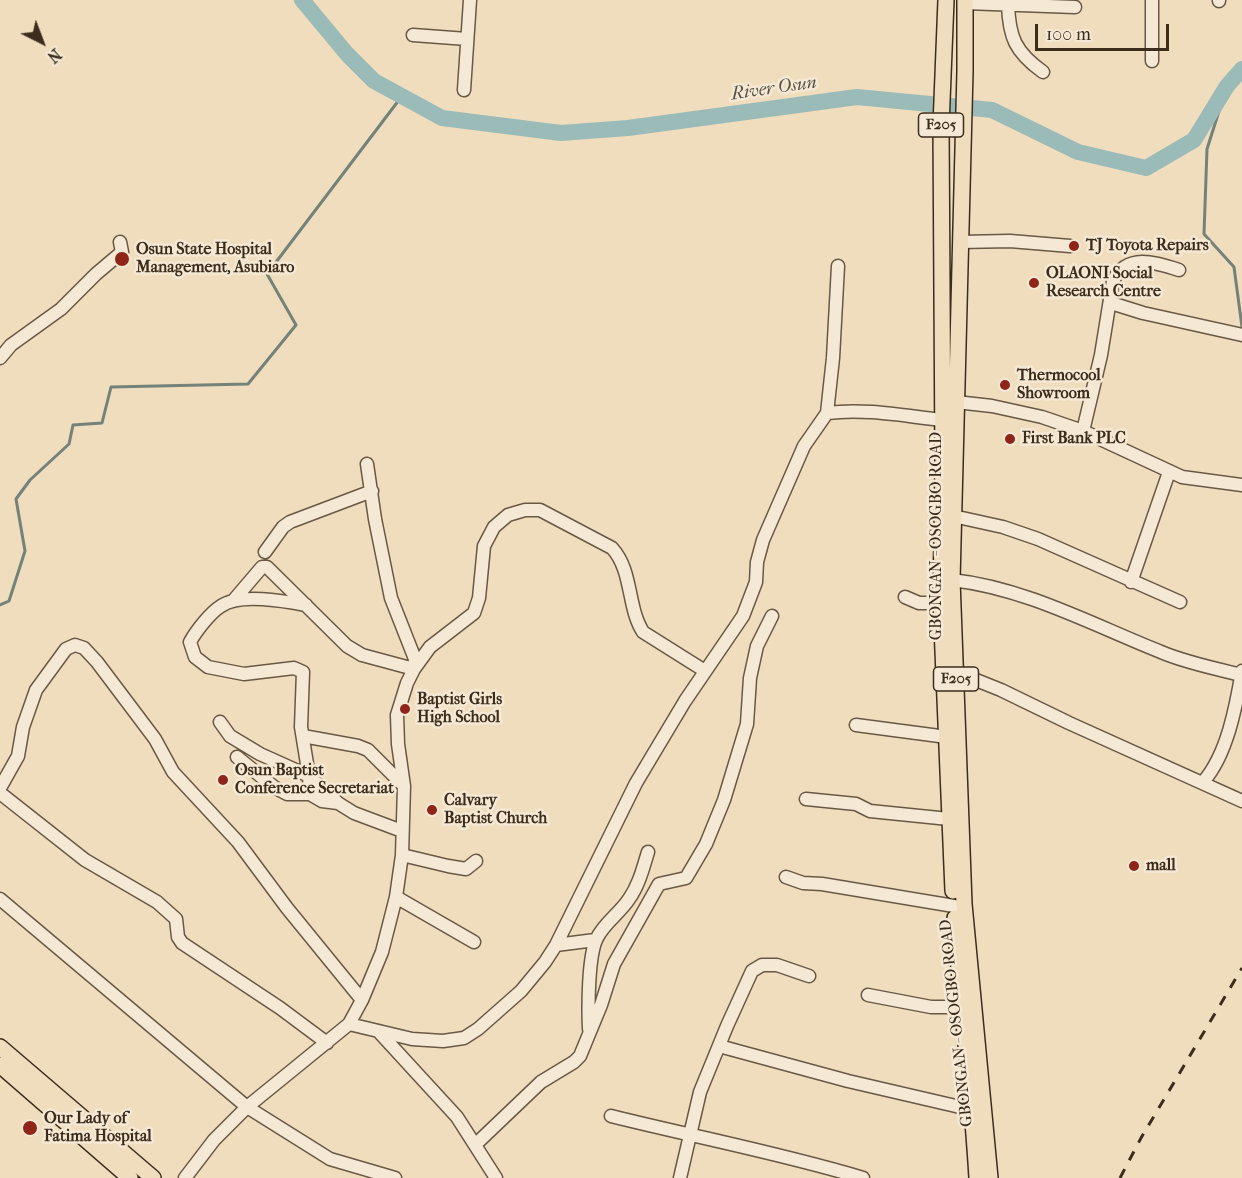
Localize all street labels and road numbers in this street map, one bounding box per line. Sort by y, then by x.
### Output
road number: F205 [918,113,964,137]
street label: GBONGAN - OSOGBO ROAD [927,432,947,640]
road number: F205 [934,667,978,691]
street label: GBONGAN - OSOGBO ROAD [937,918,977,1128]

